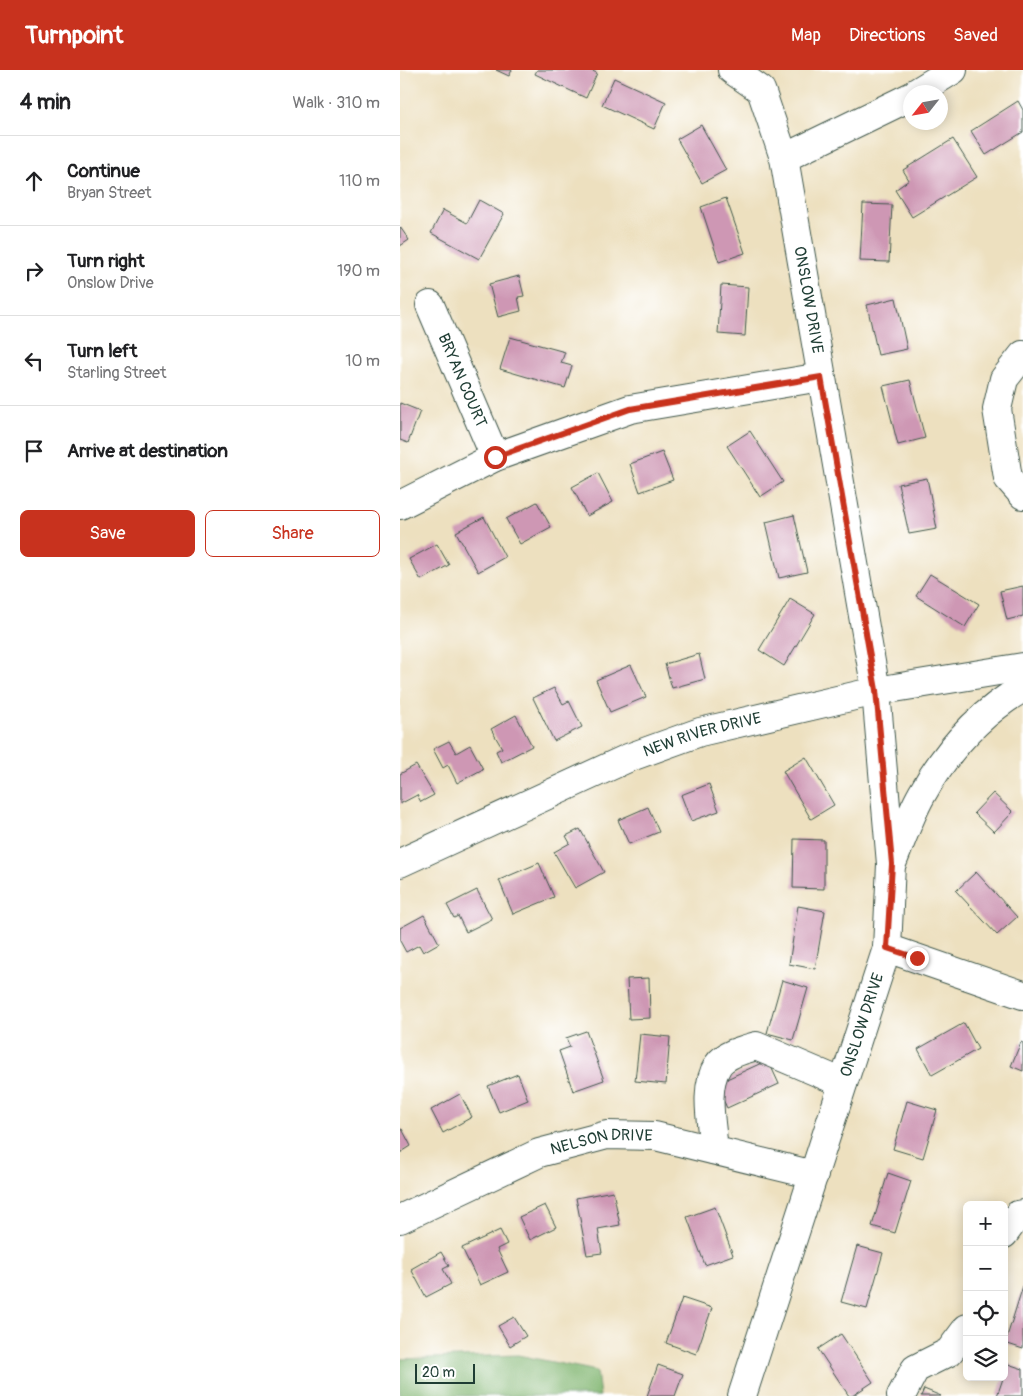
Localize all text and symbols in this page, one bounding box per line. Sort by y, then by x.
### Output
text: Turnpoint [25,21,123,50]
text: Map [791,24,821,47]
text: Directions [849,24,925,47]
text: Saved [953,24,998,47]
north arrow [903,85,948,130]
text: 4 min [20,89,71,116]
text: Walk · 310 m [293,93,380,113]
text: Continue [67,159,140,183]
icon: ahead [20,167,48,195]
text: 110 m [339,171,380,191]
text: Bryan Street [67,183,151,203]
street label: ONSLOW DRIVE [789,245,828,355]
text: Turn right [67,249,145,273]
icon: right [20,257,48,285]
text: 190 m [337,261,380,281]
text: Onslow Drive [67,273,154,293]
street label: BRYAN COURT [433,330,491,431]
text: Turn left [67,339,137,363]
icon: left [20,347,48,375]
text: 10 m [345,351,380,371]
text: Starling Street [67,363,166,383]
icon: arrive [20,437,48,465]
text: Arrive at destination [67,439,228,463]
route start [484,446,507,469]
button: Save [20,510,195,557]
button: Share [205,510,380,557]
street label: NEW RIVER DRIVE [640,708,763,762]
route end [906,947,929,970]
street label: ONSLOW DRIVE [836,970,888,1080]
street label: NELSON DRIVE [548,1125,653,1160]
map controls [963,1201,1008,1381]
button: + [963,1201,1008,1246]
button: − [963,1246,1008,1291]
button: locate [963,1291,1008,1336]
button: layers [963,1336,1008,1381]
scale bar [415,1361,475,1384]
text: 20 m [422,1364,455,1381]

